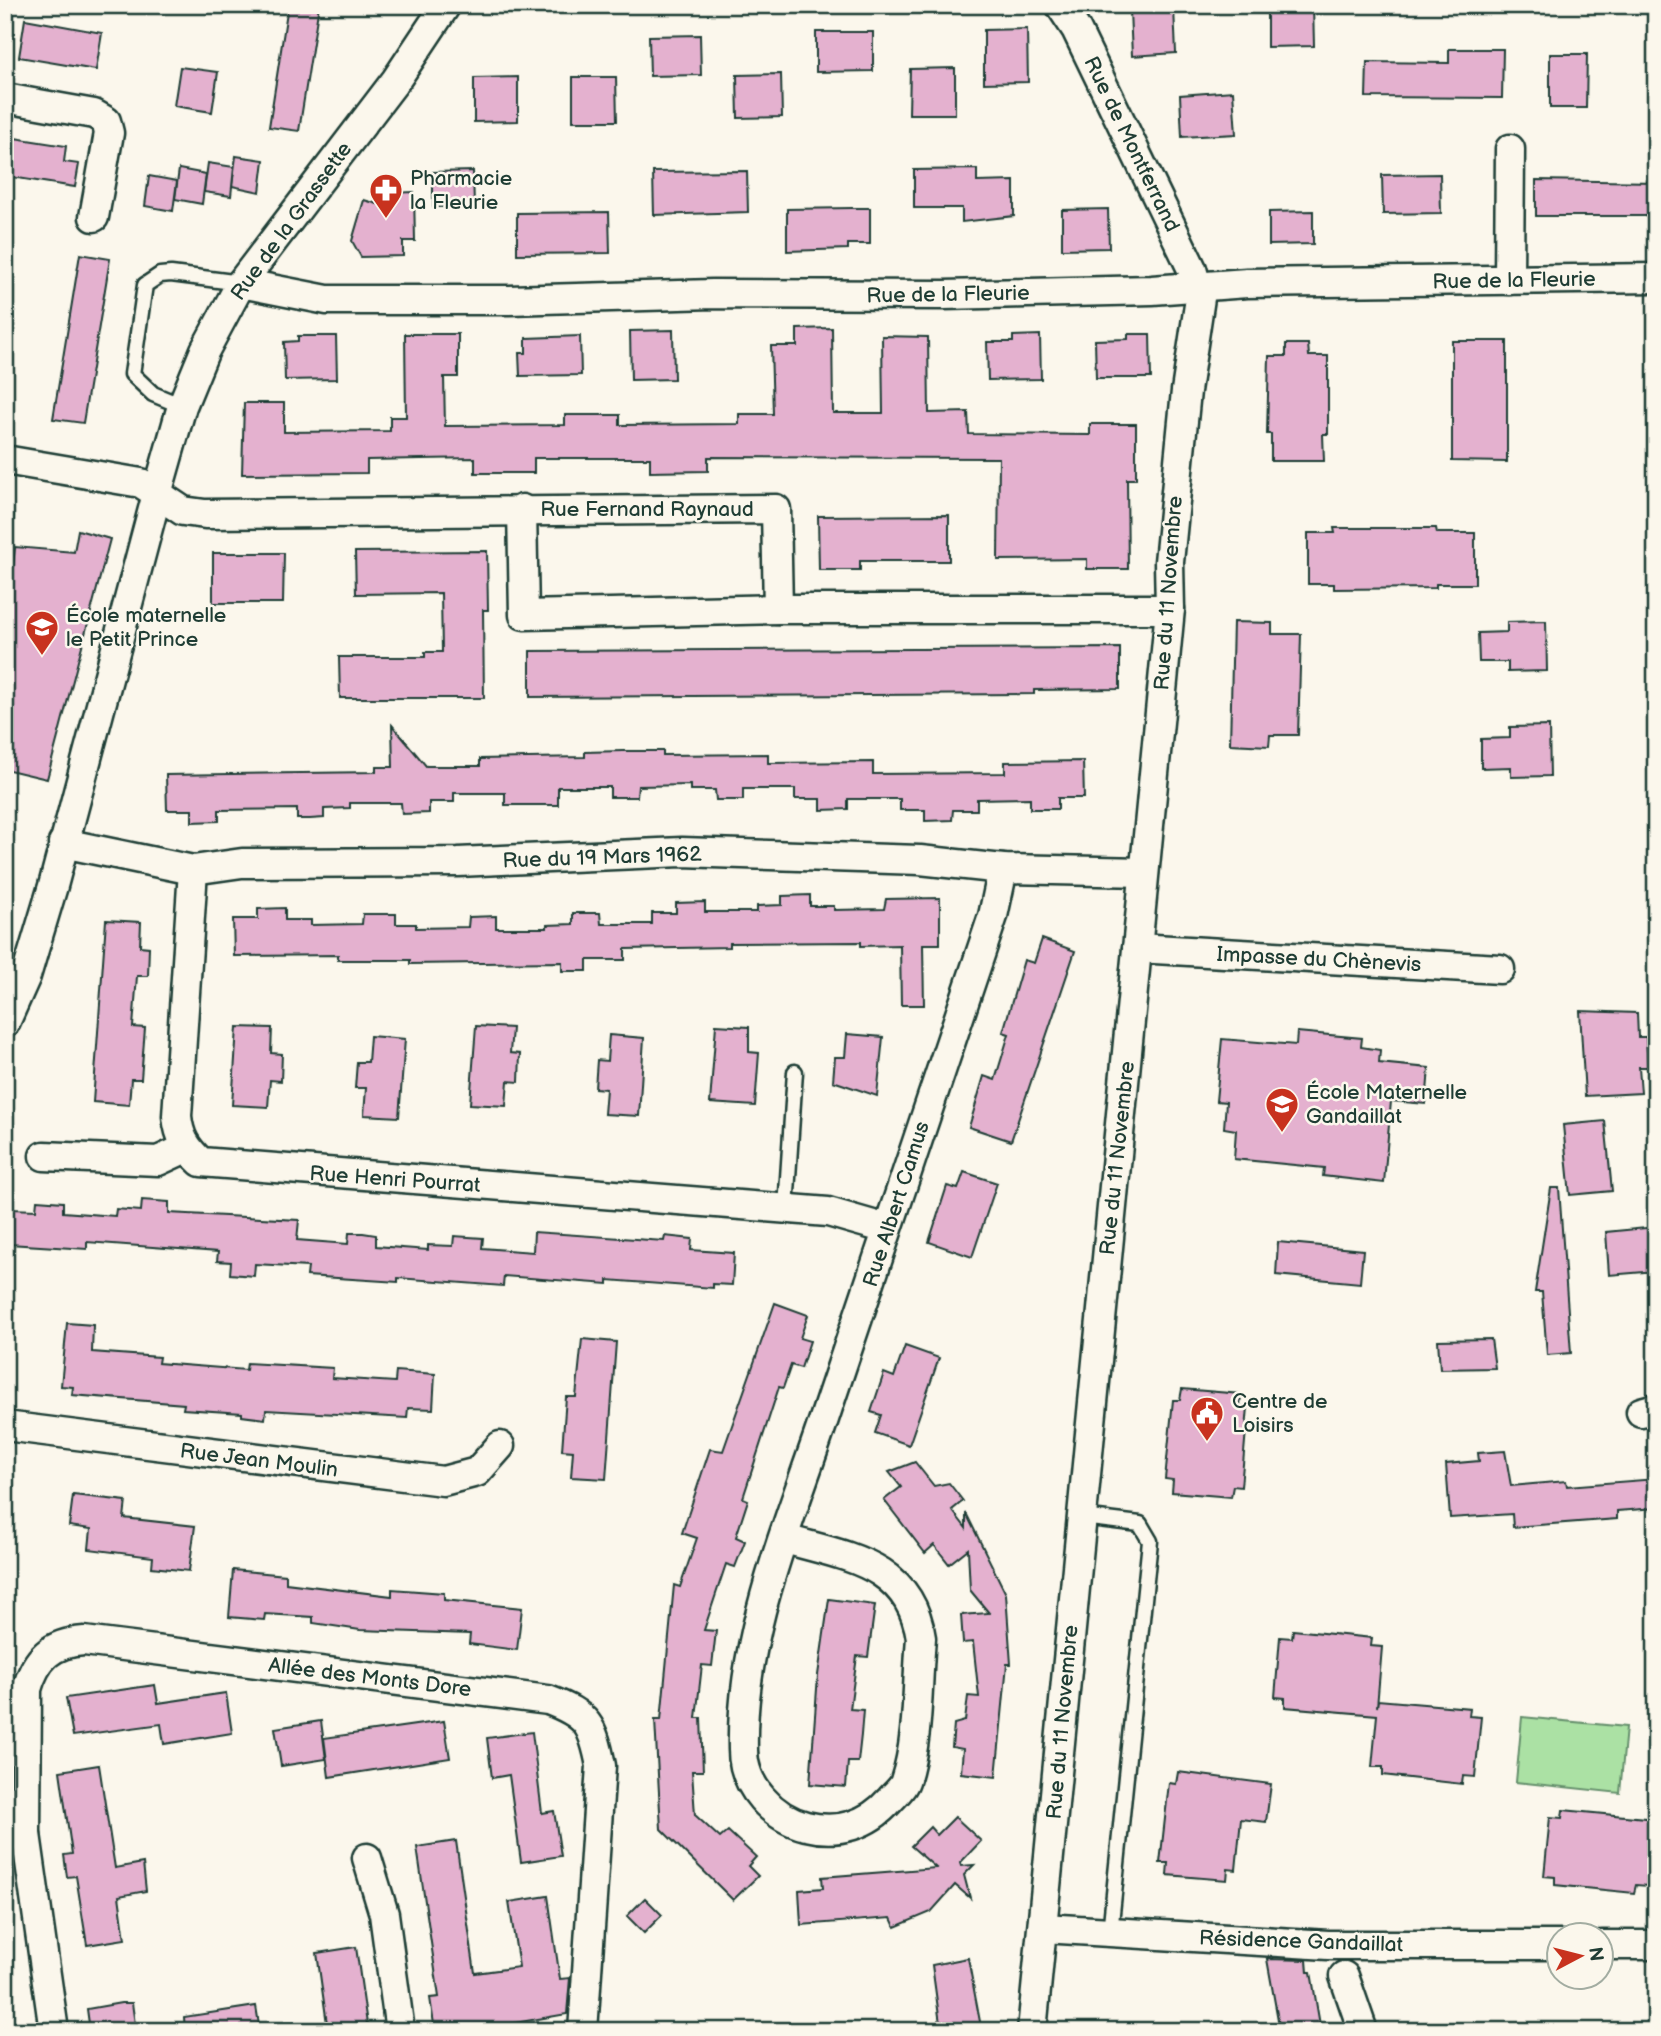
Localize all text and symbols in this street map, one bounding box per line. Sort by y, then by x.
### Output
street label: Rue de Montferrand [1078,52,1185,236]
street label: Rue de la Grassette [226,137,357,305]
place label: Pharmacie la Fleurie [410,166,512,215]
pharmacy icon: Pharmacie la Fleurie [367,171,405,220]
street label: Rue de la Fleurie [1432,267,1596,294]
street label: Rue de la Fleurie [866,281,1030,308]
street label: Rue du 11 Novembre [1149,495,1188,691]
street label: Rue Fernand Raynaud [540,497,754,522]
place label: École maternelle le Petit Prince [66,603,226,652]
school or university icon: École maternelle le Petit Prince [23,608,61,657]
street label: Rue du 19 Mars 1962 [502,842,703,873]
street label: Impasse du Chènevis [1216,942,1422,977]
street label: Rue du 11 Novembre [1095,1060,1140,1256]
place label: École Maternelle Gandaillat [1306,1080,1467,1129]
school or university icon: École Maternelle Gandaillat [1263,1085,1301,1134]
street label: Rue Albert Camus [858,1118,935,1290]
street label: Rue Henri Pourrat [309,1161,482,1198]
place label: Centre de Loisirs [1232,1389,1327,1438]
public building icon: Centre de Loisirs [1188,1394,1226,1443]
street label: Rue Jean Moulin [179,1438,339,1483]
street label: Rue du 11 Novembre [1042,1624,1083,1820]
street label: Allée des Monts Dore [267,1653,473,1702]
north arrow [1546,1920,1616,1990]
street label: Résidence Gandaillat [1198,1925,1404,1958]
text: N [1583,1946,1608,1963]

